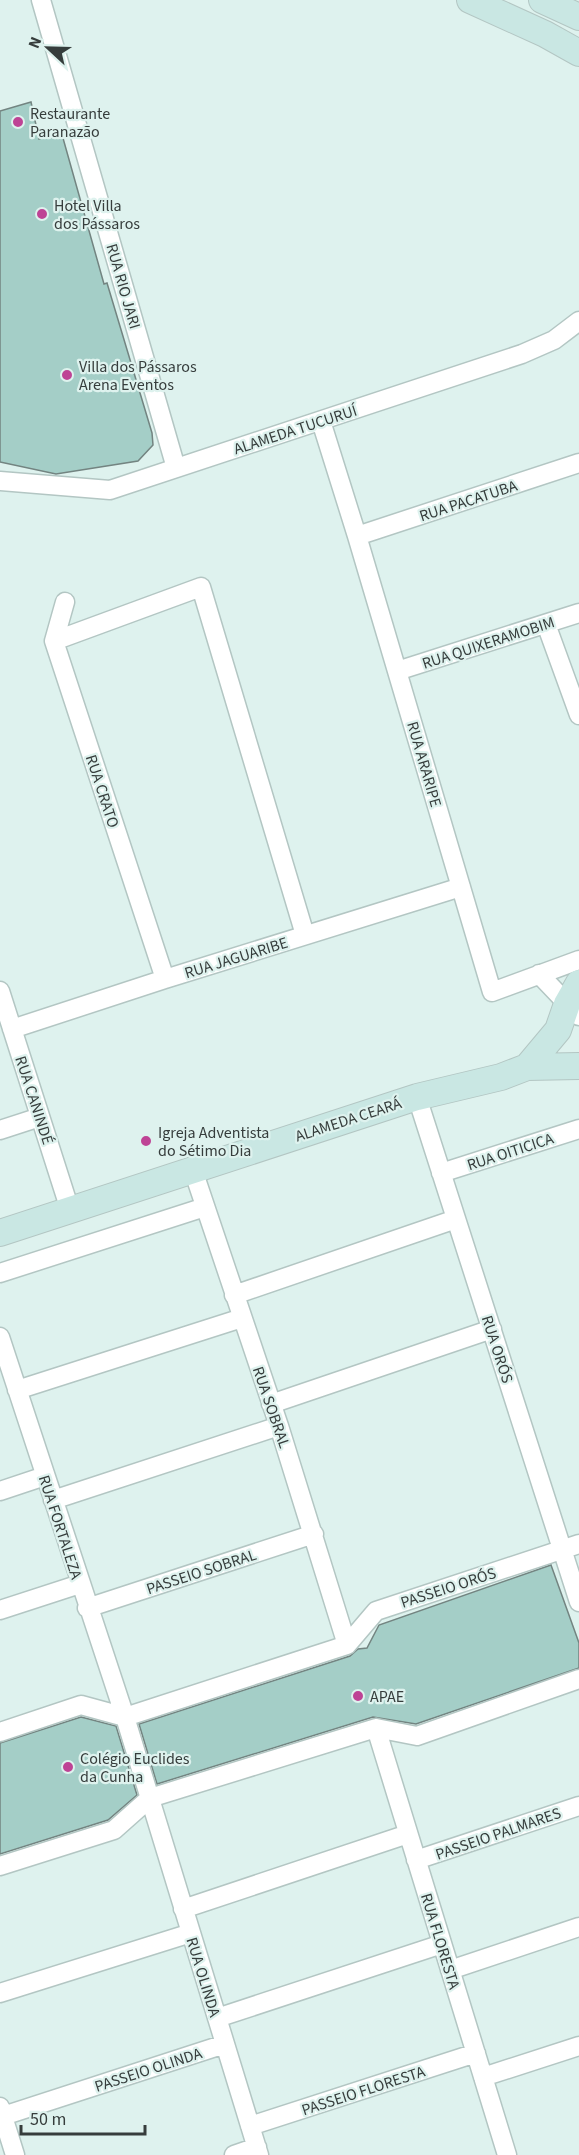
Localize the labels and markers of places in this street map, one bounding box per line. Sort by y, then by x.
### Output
place label: Restaurante Paranazão [30,103,110,143]
marker: Restaurante Paranazão [11,115,25,129]
place label: Hotel Villa dos Pássaros [54,195,140,235]
marker: Hotel Villa dos Pássaros [35,207,49,221]
place label: Villa dos Pássaros Arena Eventos [79,356,197,396]
marker: Villa dos Pássaros Arena Eventos [60,368,74,382]
place label: Igreja Adventista do Sétimo Dia [158,1122,269,1162]
marker: Igreja Adventista do Sétimo Dia [139,1134,153,1148]
place label: APAE [370,1686,404,1708]
marker: APAE [351,1689,365,1703]
place label: Colégio Euclides da Cunha [80,1748,190,1788]
marker: Colégio Euclides da Cunha [61,1760,75,1774]

